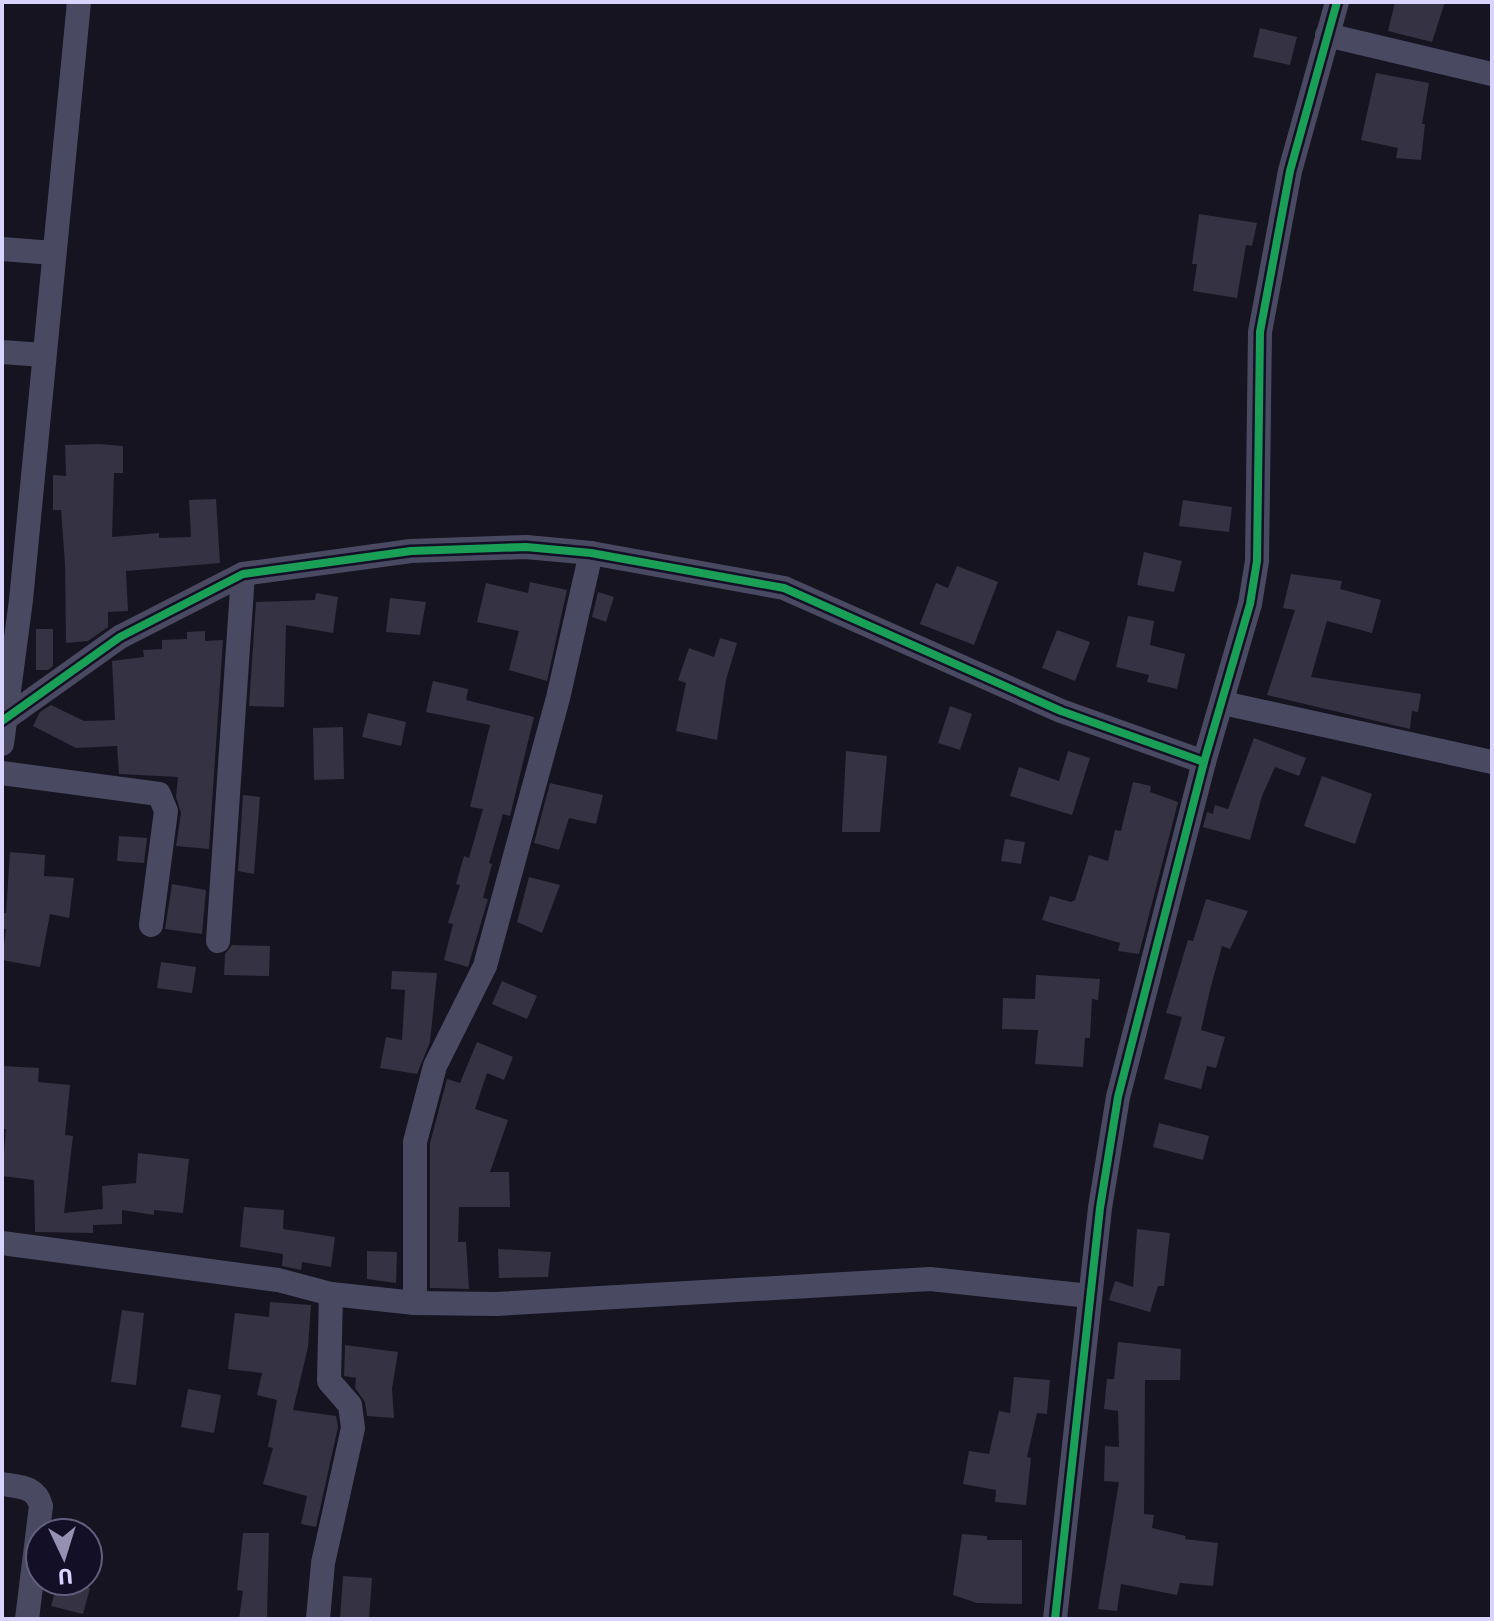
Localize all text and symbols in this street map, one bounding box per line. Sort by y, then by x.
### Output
north arrow [24,1517,104,1597]
text: U [57,1562,74,1590]

